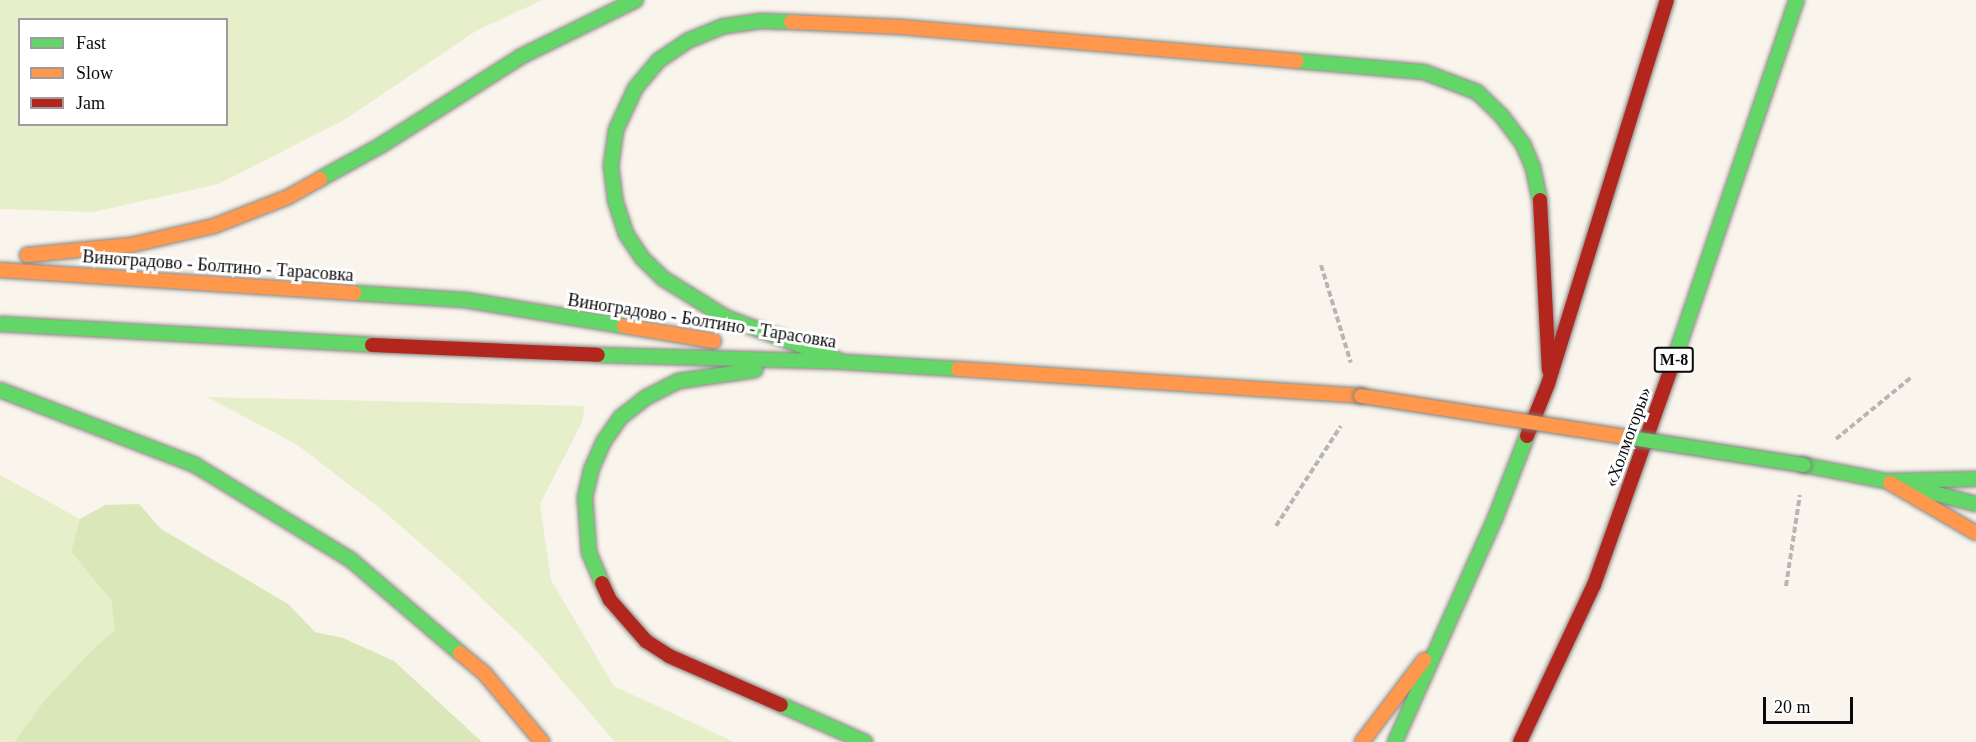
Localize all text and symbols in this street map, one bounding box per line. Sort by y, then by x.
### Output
legend [18,18,228,126]
text: Fast [76,33,106,53]
text: Slow [76,63,113,83]
text: Jam [76,93,105,113]
street label: Виноградово - Болтино - Тарасовка [82,246,354,286]
street label: Виноградово - Болтино - Тарасовка [566,289,838,353]
road number: М-8 [1653,347,1695,373]
street label: «Холмогоры» [1600,384,1656,490]
scale bar [1766,685,1856,723]
text: 20 m [1774,697,1811,717]

